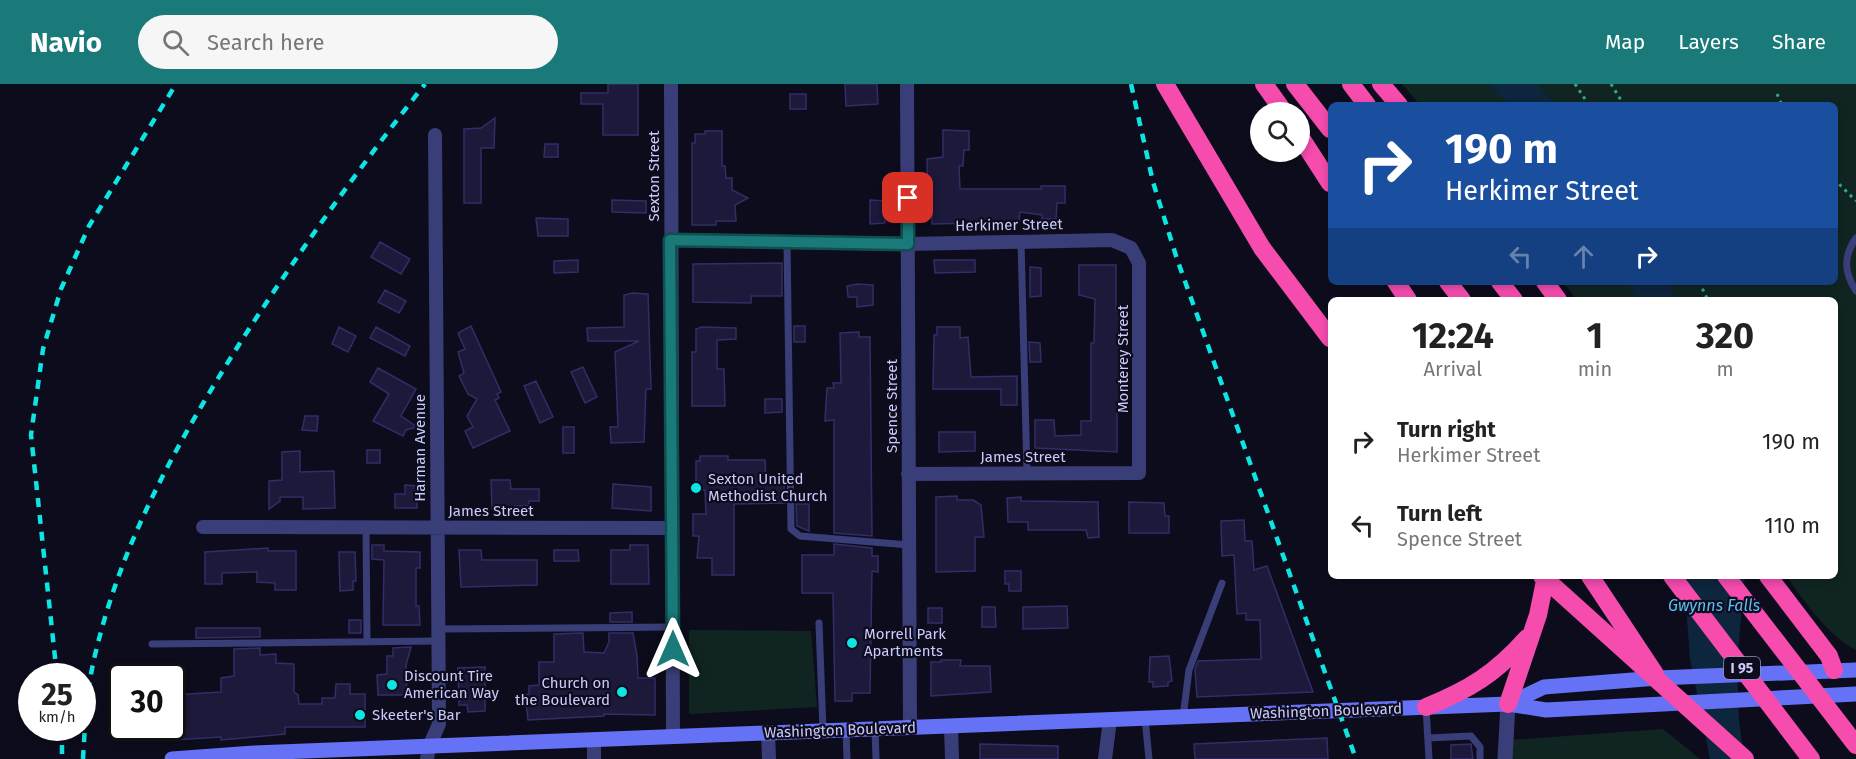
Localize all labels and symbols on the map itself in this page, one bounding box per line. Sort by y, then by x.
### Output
street label: Sexton Street [645,130,663,221]
pin [882,172,933,223]
street label: Herkimer Street [955,215,1064,235]
street label: Monterey Street [1114,304,1132,413]
street label: Spence Street [883,359,901,453]
street label: Harman Avenue [411,394,429,502]
street label: James Street [980,448,1066,466]
place label: Sexton United Methodist Church [708,470,827,505]
marker: Sexton United Methodist Church [689,481,703,495]
street label: James Street [448,502,534,520]
water label: Gwynns Falls [1668,596,1760,615]
position arrow [641,617,705,681]
place label: Morrell Park Apartments [864,625,946,660]
marker: Morrell Park Apartments [845,636,859,650]
road number: I 95 [1724,657,1760,679]
speed limit sign: 30 [108,663,186,741]
place label: Discount Tire American Way [404,667,499,702]
place label: Church on the Boulevard [515,674,610,709]
marker: Discount Tire American Way [385,678,399,692]
marker: Church on the Boulevard [615,685,629,699]
street label: Washington Boulevard [1250,699,1402,723]
place label: Skeeter's Bar [372,706,461,724]
marker: Skeeter's Bar [353,708,367,722]
street label: Washington Boulevard [764,718,916,742]

